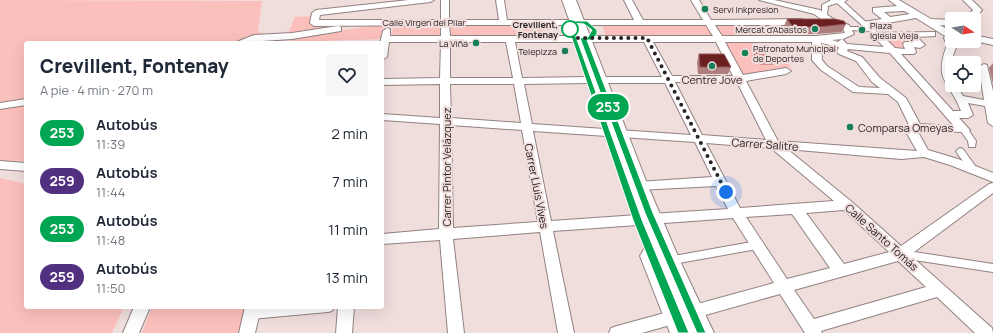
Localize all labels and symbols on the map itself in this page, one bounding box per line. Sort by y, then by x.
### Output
place label: Servi Inkpresion [713,3,779,16]
marker: Servi Inkpresion [700,4,710,14]
north arrow [945,12,981,48]
street label: Calle Virgen del Pilar [382,16,466,29]
place label: Crevillent, Fontenay [513,18,558,41]
place label: Plaza Iglesia Vieja [870,19,918,42]
marker: Crevillent, Fontenay [561,20,579,38]
place label: Mercat d'Abastos [735,23,807,36]
marker: Mercat d'Abastos [810,24,820,34]
marker: Plaza Iglesia Vieja [857,25,867,35]
place label: La Viña [439,37,468,50]
marker: La Viña [471,38,481,48]
place label: Patronato Municipal de Deportes [753,42,836,65]
place label: Telepizza [518,45,557,58]
marker: Telepizza [560,46,570,56]
marker: Patronato Municipal de Deportes [740,48,750,58]
marker: Centre Jove [707,61,717,71]
place label: Centre Jove [682,72,743,87]
line badge: 253 [585,94,631,120]
street label: Carrer Pintor Velázquez [439,107,454,226]
place label: Comparsa Omeyas [858,120,953,135]
marker: Comparsa Omeyas [845,122,855,132]
street label: Carrer Salitre [731,134,800,154]
street label: Carrer Lluis Vives [521,142,553,230]
your location [716,182,736,202]
street label: Calle Santo Tomás [842,200,922,274]

